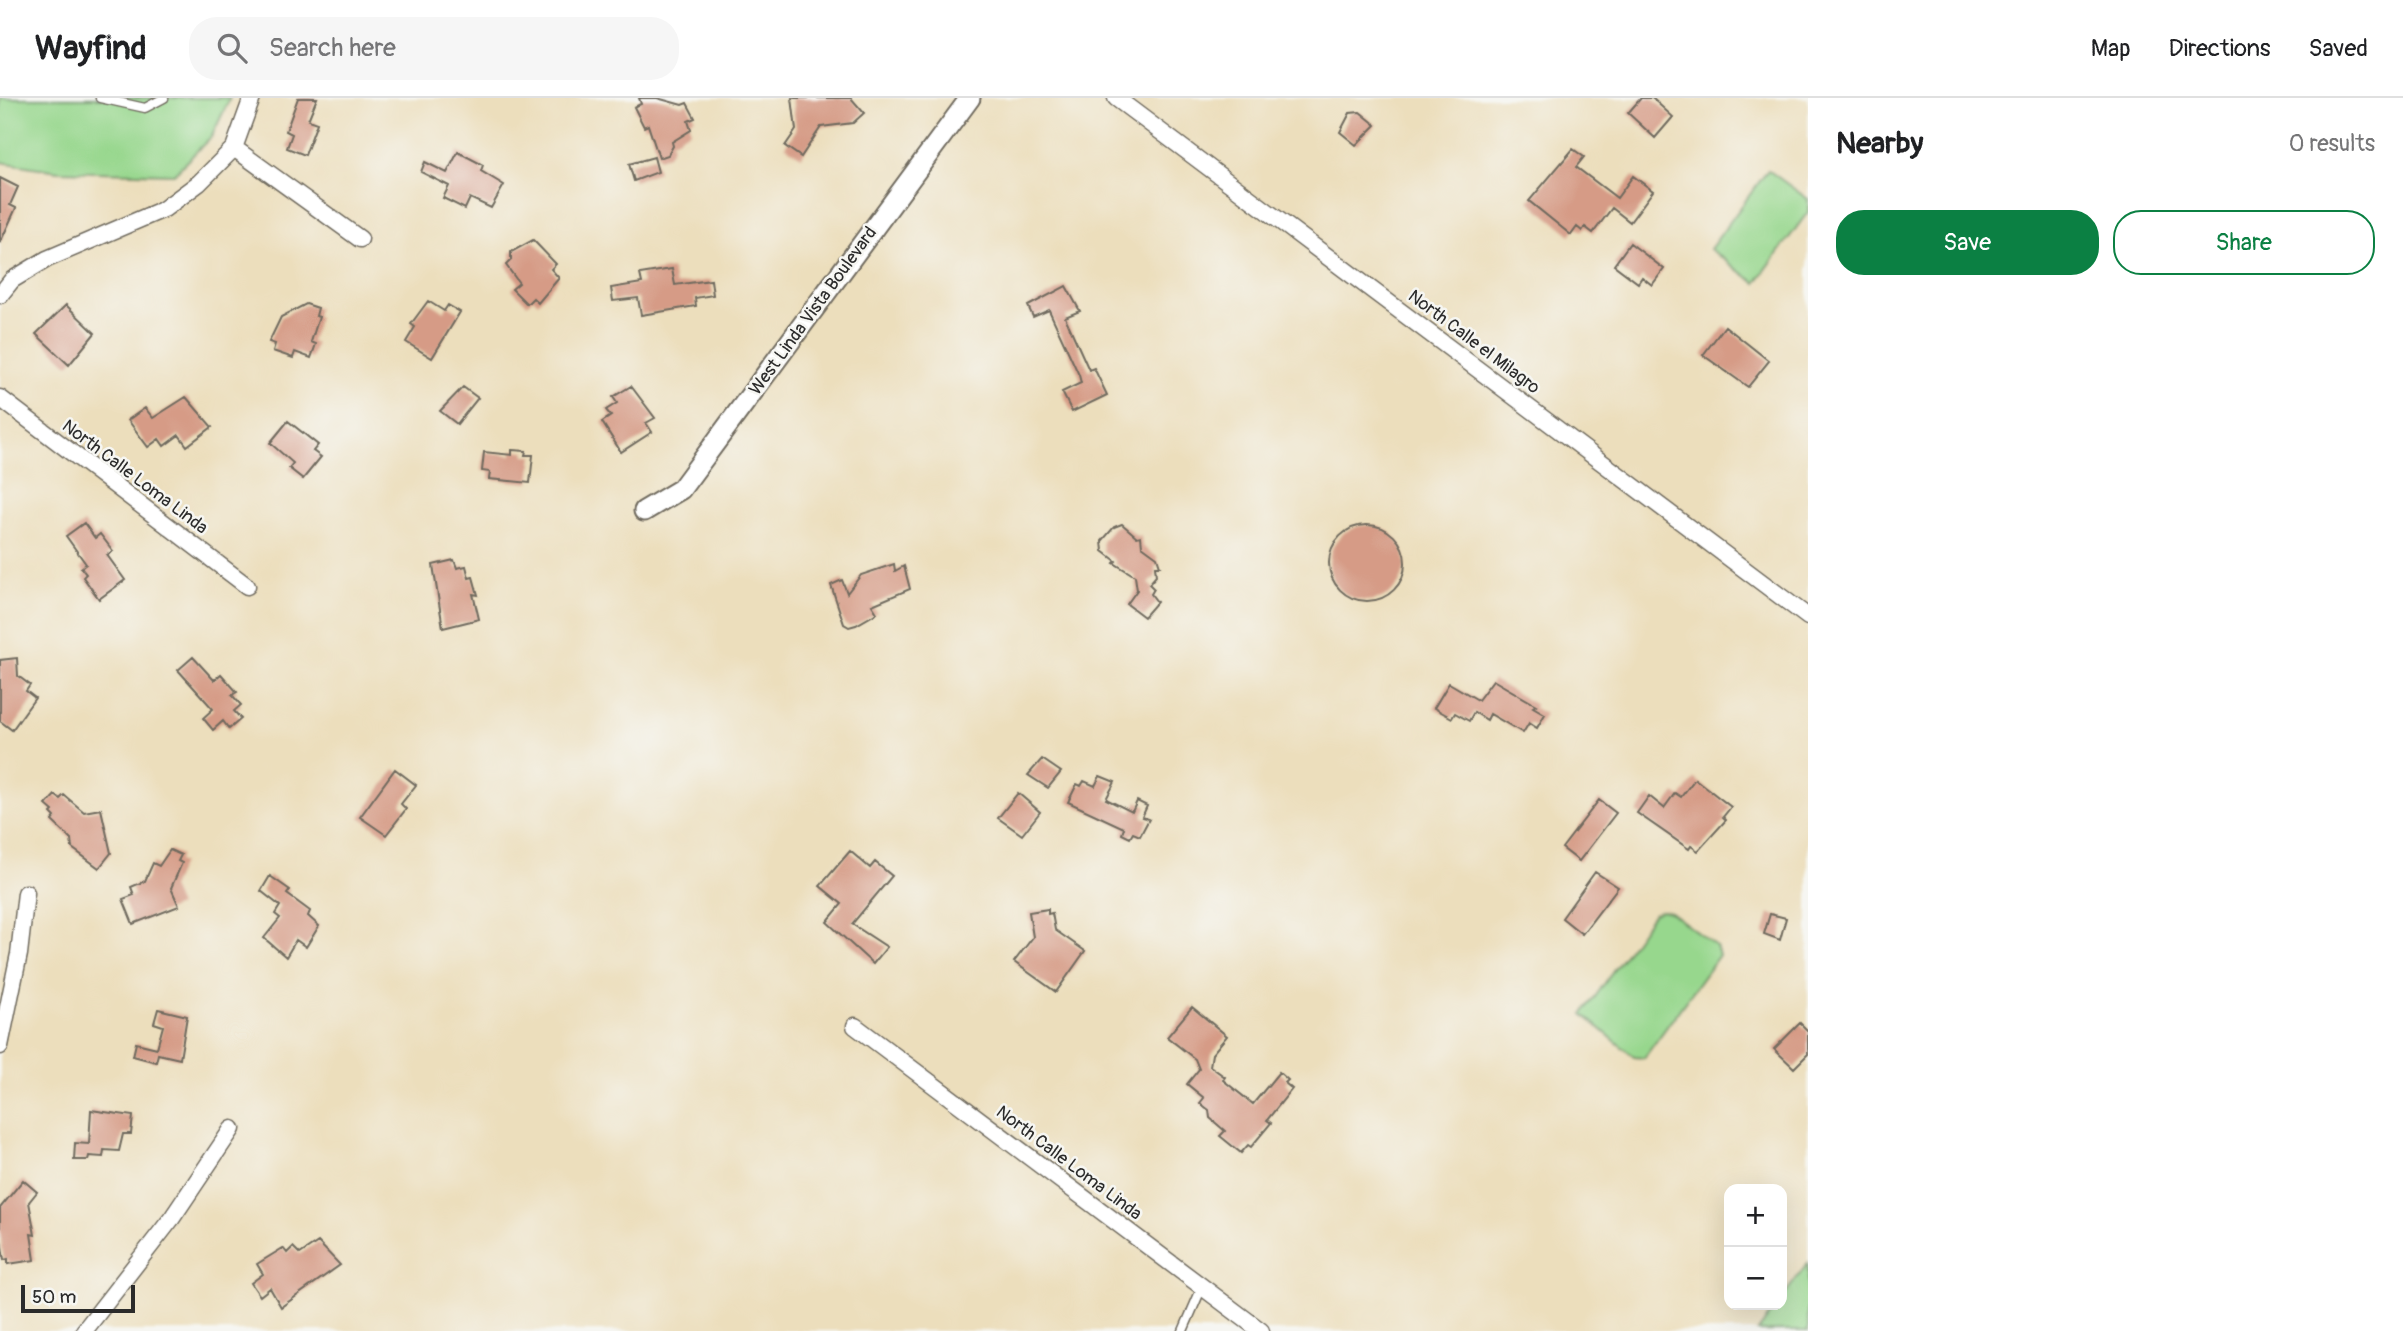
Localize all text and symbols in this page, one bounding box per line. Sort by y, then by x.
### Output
search box [189,17,679,80]
text: Wayfind [35,28,147,69]
icon: search [213,29,251,67]
text: Search here [269,32,396,64]
text: Map [2091,34,2131,63]
text: Directions [2169,34,2270,63]
text: Saved [2308,34,2368,63]
text: Nearby [1836,125,1923,162]
text: 0 results [2289,129,2375,158]
button: Save [1836,210,2099,275]
button: Share [2113,210,2375,275]
street label: West Linda Vista Boulevard [744,222,882,400]
street label: North Calle el Milagro [1403,285,1545,399]
street label: North Calle Loma Linda [57,415,213,539]
street label: North Calle Loma Linda [991,1101,1147,1225]
map controls [1724,1184,1787,1310]
button: + [1724,1184,1787,1247]
button: − [1724,1247,1787,1310]
scale bar [21,1282,135,1314]
text: 50 m [32,1285,76,1309]

